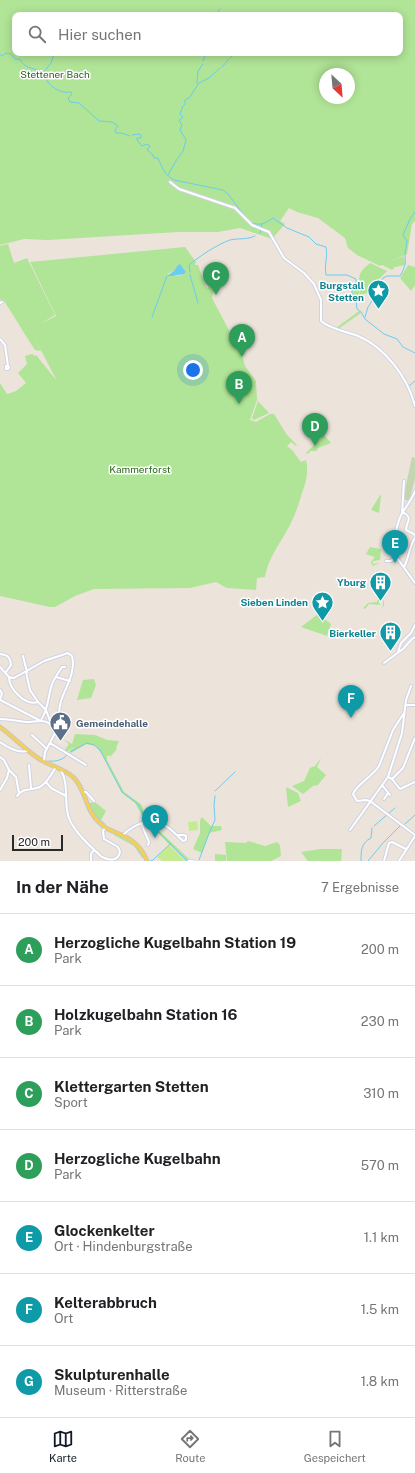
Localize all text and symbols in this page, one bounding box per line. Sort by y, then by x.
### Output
search box [12,12,403,56]
icon: search [26,23,48,45]
text: Hier suchen [58,26,141,43]
park label: Stettener Bach [20,68,90,80]
north arrow [319,68,355,104]
pin: C [203,262,229,295]
place icon: Burgstall Stetten [366,278,392,311]
place label: Burgstall Stetten [319,279,364,303]
pin: A [229,324,255,357]
your location [183,360,203,380]
pin: B [226,371,252,404]
pin: D [302,413,328,446]
park label: Kammerforst [109,463,171,475]
pin: E [382,530,408,563]
building icon: Yburg [368,569,394,602]
place label: Yburg [337,576,367,588]
place icon: Sieben Linden [310,589,336,622]
place label: Sieben Linden [240,596,308,608]
building icon: Bierkeller [378,620,404,653]
place label: Bierkeller [329,627,376,639]
pin: F [338,685,364,718]
public building icon: Gemeindehalle [48,710,74,743]
place label: Gemeindehalle [76,717,148,729]
pin: G [142,805,168,838]
scale bar [12,833,63,852]
text: 200 m [18,836,50,848]
text: In der Nähe [16,877,109,897]
text: 7 Ergebnisse [321,880,399,895]
text: Herzogliche Kugelbahn Station 19 [54,934,296,951]
text: A [24,942,34,957]
text: 200 m [361,942,399,957]
text: Park [54,951,82,966]
text: Holzkugelbahn Station 16 [54,1006,238,1023]
text: B [25,1014,33,1029]
text: 230 m [361,1014,399,1029]
text: Park [54,1023,82,1038]
text: Klettergarten Stetten [54,1078,209,1095]
text: C [24,1086,34,1101]
text: 310 m [363,1086,399,1101]
text: Sport [54,1095,88,1110]
text: Herzogliche Kugelbahn [54,1150,221,1167]
text: D [24,1158,34,1173]
text: 570 m [361,1158,399,1173]
text: Park [54,1167,82,1182]
text: Glockenkelter [54,1222,155,1239]
text: E [25,1230,33,1245]
text: 1.1 km [364,1230,399,1245]
text: Ort · Hindenburgstraße [54,1239,193,1254]
text: Kelterabbruch [54,1294,157,1311]
text: F [25,1302,33,1317]
text: 1.5 km [361,1302,399,1317]
text: Ort [54,1311,73,1326]
text: Skulpturenhalle [54,1366,170,1383]
text: G [24,1374,34,1389]
text: 1.8 km [361,1374,399,1389]
text: Museum · Ritterstraße [54,1383,187,1398]
tab: Karte [49,1428,77,1464]
tab: Route [175,1428,205,1464]
tab: Gespeichert [304,1428,366,1464]

